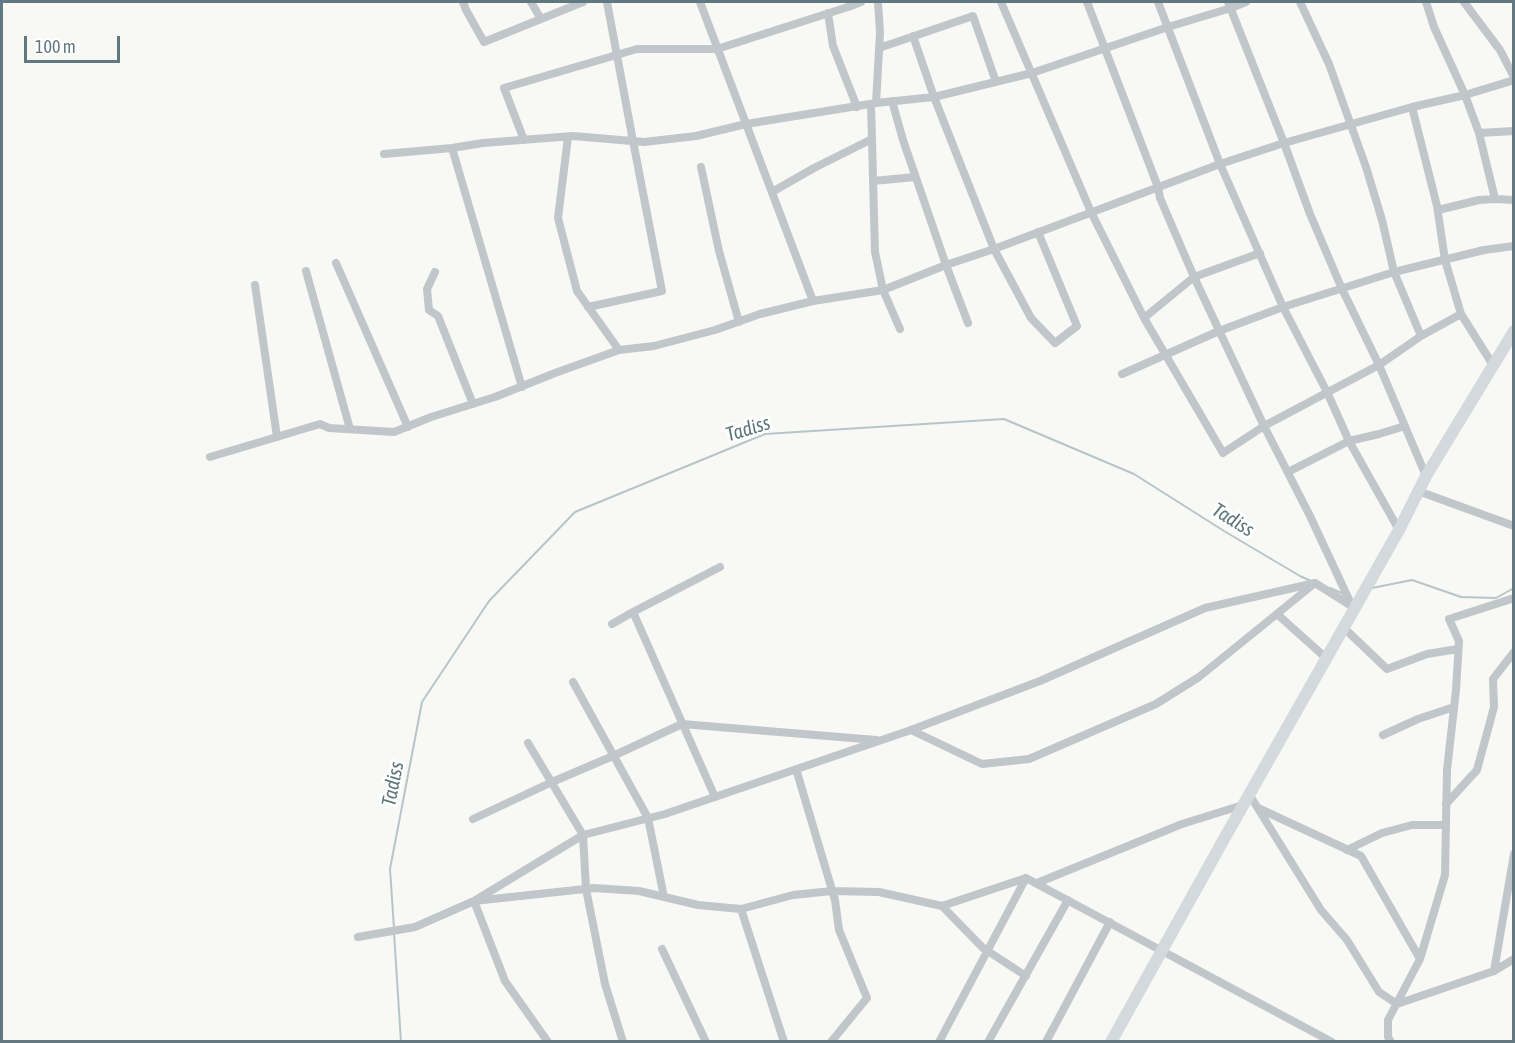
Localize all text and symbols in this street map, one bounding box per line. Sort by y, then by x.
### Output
scale bar [27,24,123,62]
text: 100 m [35,36,76,57]
water label: Tadiss [723,411,773,447]
water label: Tadiss [1208,498,1258,542]
water label: Tadiss [377,760,409,808]

